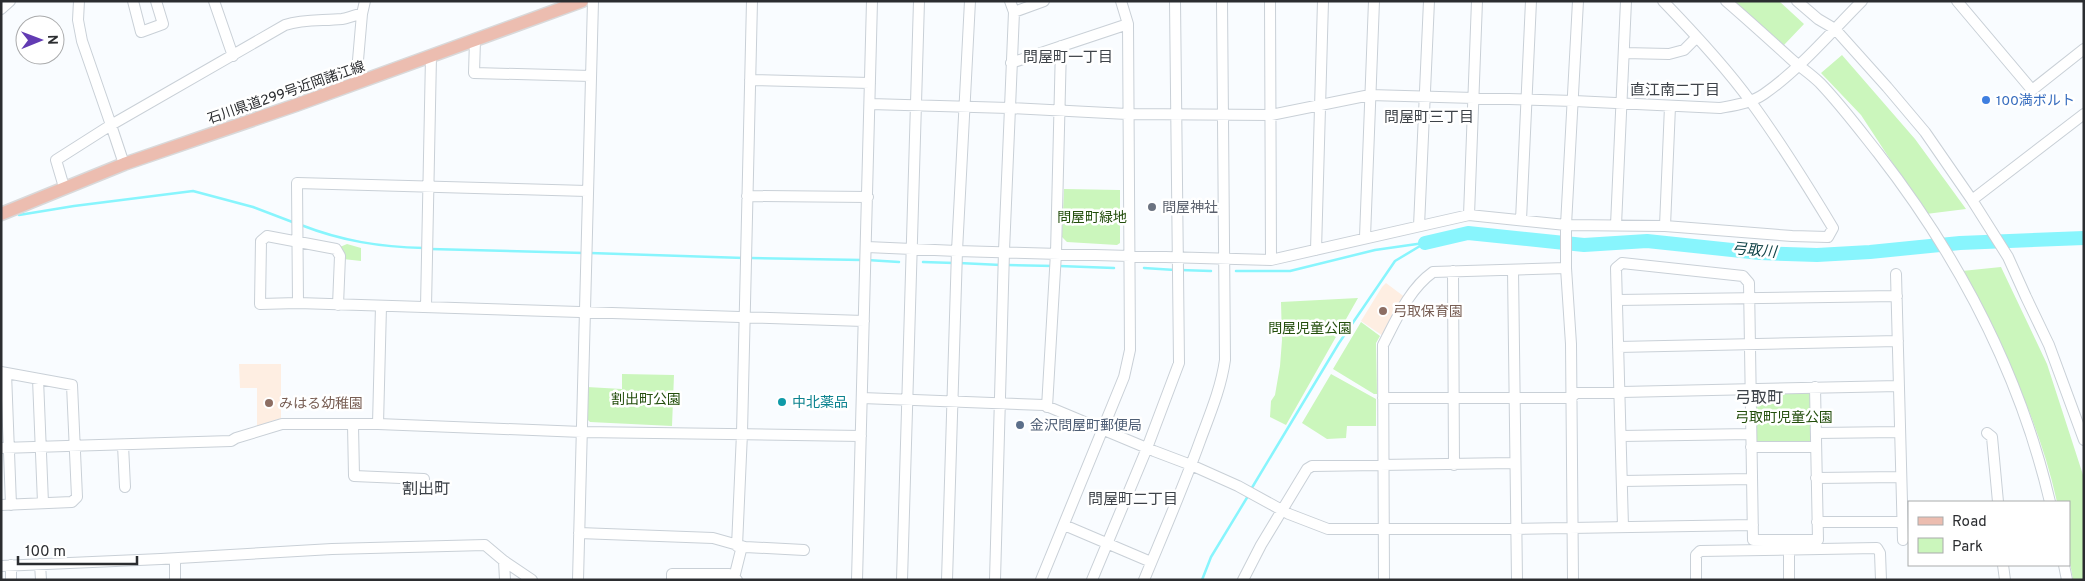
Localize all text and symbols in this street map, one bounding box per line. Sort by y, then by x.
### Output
north arrow [15,15,65,65]
text: N [43,35,60,45]
district label: 問屋町一丁目 [1023,49,1113,68]
street label: 石川県道299号近岡諸江線 [206,58,367,128]
district label: 直江南二丁目 [1630,81,1720,101]
place label: 100満ボルト [1996,93,2075,110]
marker: 100満ボルト [1980,94,1992,106]
district label: 問屋町三丁目 [1384,109,1474,128]
place label: 問屋神社 [1162,200,1218,217]
marker: 問屋神社 [1146,201,1158,213]
park label: 問屋町緑地 [1057,210,1127,227]
water label: 弓取川 [1731,240,1779,263]
place label: 弓取保育園 [1393,304,1463,321]
marker: 弓取保育園 [1377,305,1389,317]
park label: 問屋児童公園 [1268,321,1352,338]
district label: 弓取町 [1735,389,1783,409]
park label: 割出町公園 [611,392,681,409]
place label: 中北薬品 [792,394,848,412]
place label: みはる幼稚園 [279,396,363,413]
marker: 中北薬品 [776,396,788,408]
marker: みはる幼稚園 [263,397,275,409]
park label: 弓取町児童公園 [1735,410,1833,427]
place label: 金沢問屋町郵便局 [1030,418,1142,435]
marker: 金沢問屋町郵便局 [1014,419,1026,431]
district label: 割出町 [402,480,450,500]
district label: 問屋町二丁目 [1088,491,1178,510]
legend [1908,501,2070,566]
text: Road [1952,513,1987,532]
scale bar [18,534,136,566]
text: Park [1952,538,1983,557]
text: 100 m [25,543,66,562]

